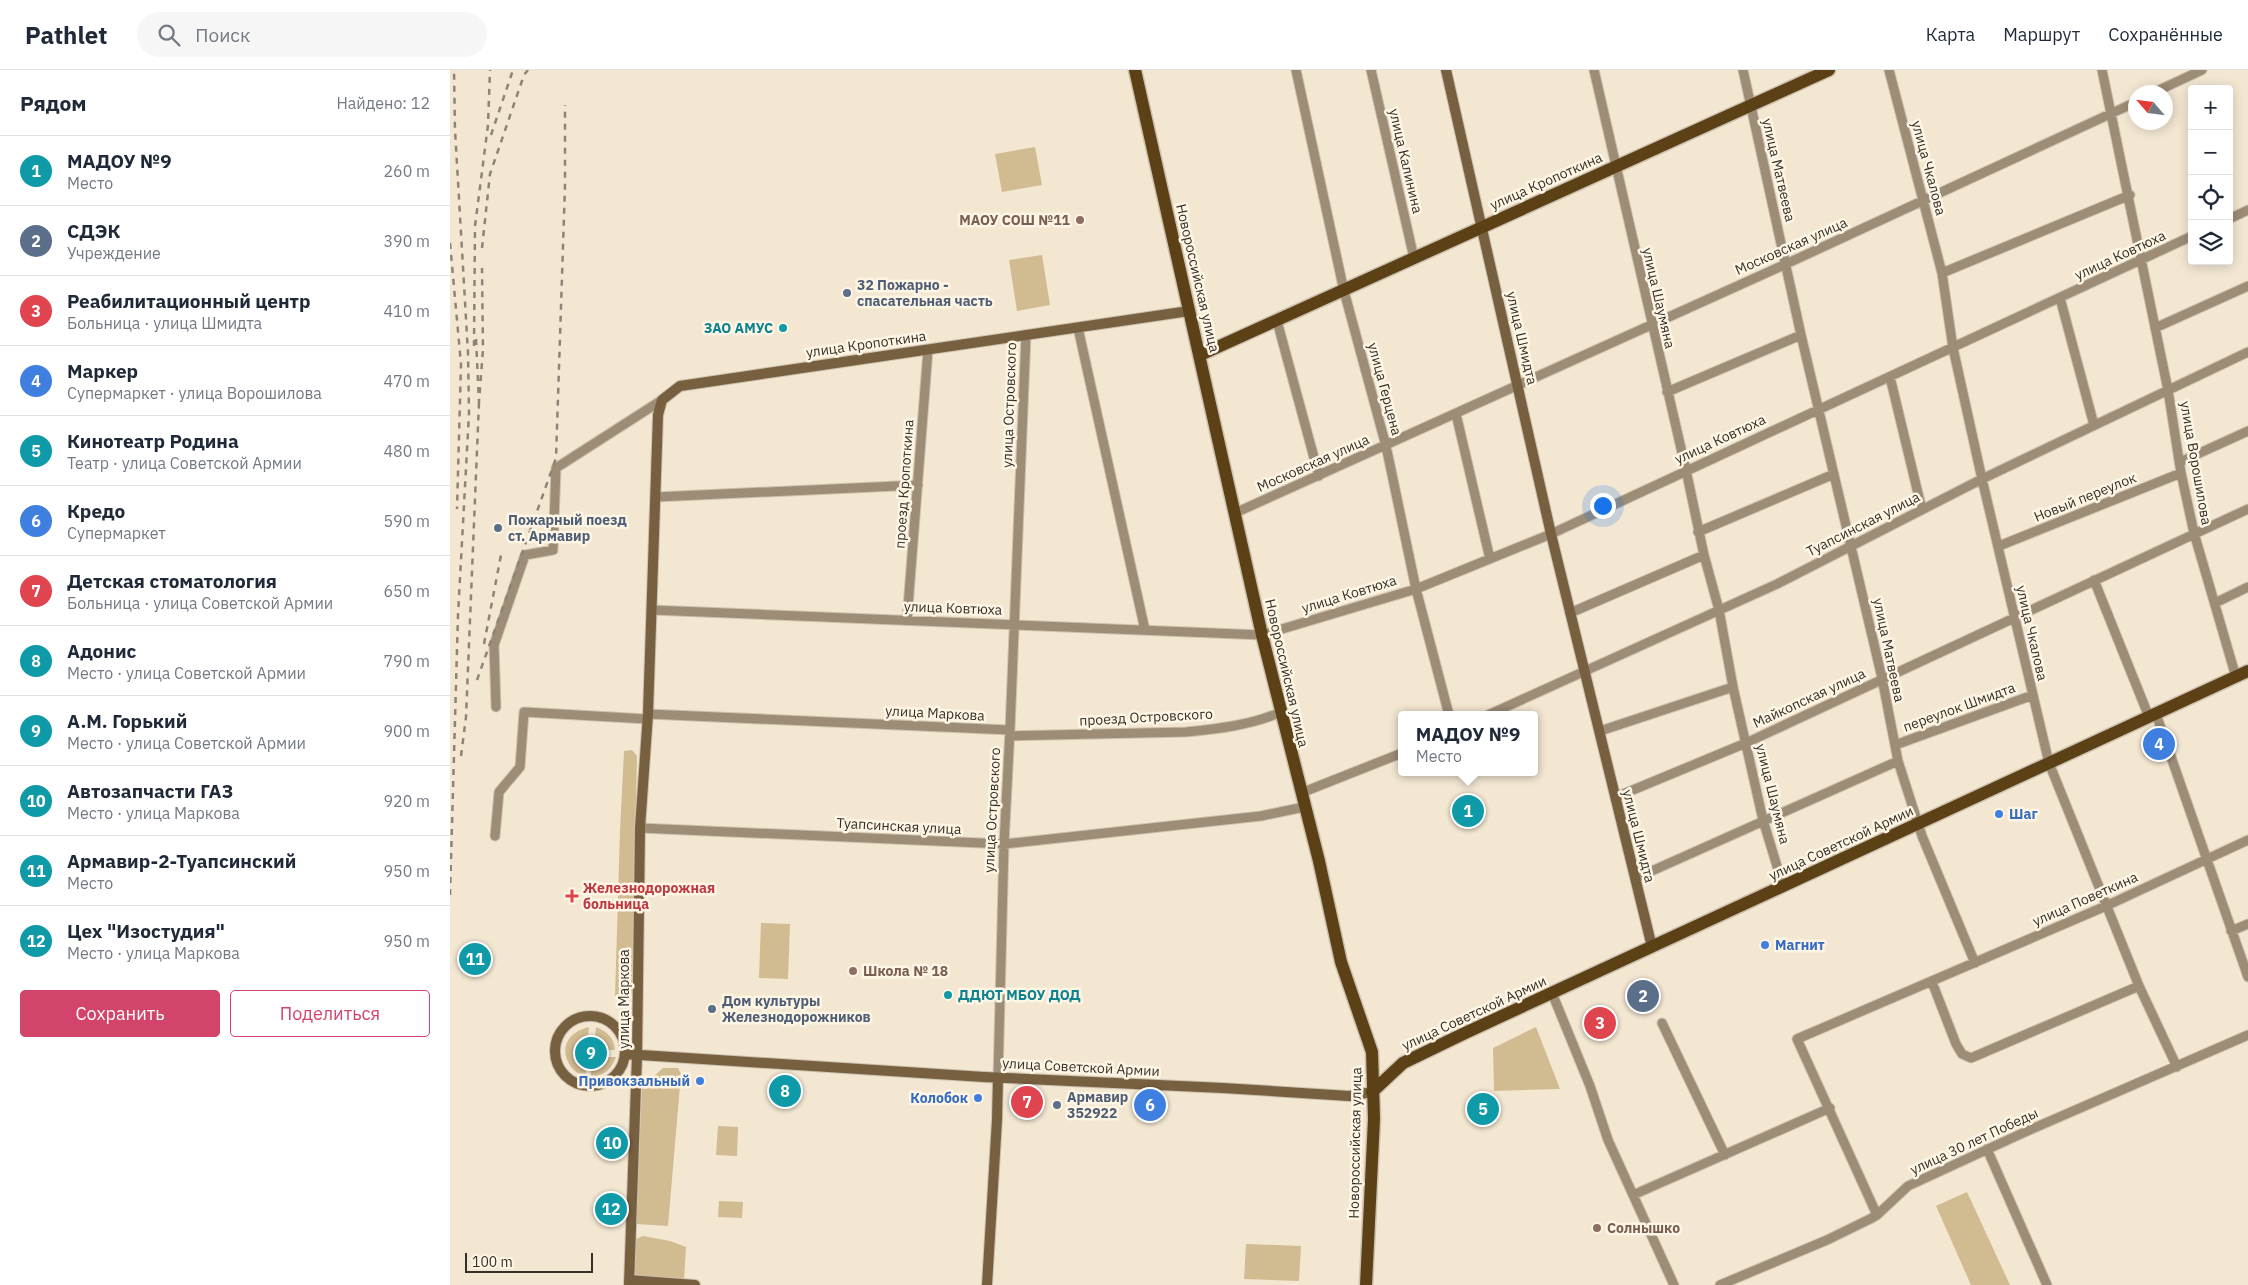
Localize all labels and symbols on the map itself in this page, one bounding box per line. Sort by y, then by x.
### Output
north arrow [2128,85,2173,130]
street label: улица Калинина [1385,107,1427,216]
street label: улица Матвеева [1758,116,1800,224]
street label: улица Чкалова [1908,119,1950,218]
street label: улица Кропоткина [1487,148,1606,214]
street label: Новороссийская улица [1172,202,1224,354]
place label: МАОУ СОШ №11 [959,211,1071,229]
street label: Московская улица [1732,213,1850,279]
marker: МАОУ СОШ №11 [1074,214,1086,226]
street label: улица Ковтюха [2072,226,2169,284]
street label: улица Шаумяна [1639,246,1679,351]
place label: 32 Пожарно - спасательная часть [857,276,993,310]
marker: 32 Пожарно - спасательная часть [841,287,853,299]
street label: улица Шмидта [1503,290,1542,387]
place label: ЗАО АМУС [704,319,773,337]
marker: ЗАО АМУС [777,322,789,334]
street label: улица Кропоткина [805,327,928,361]
street label: улица Герцена [1364,341,1406,438]
street label: улица Островского [998,342,1020,468]
street label: улица Ворошилова [2176,400,2216,527]
street label: улица Ковтюха [1672,410,1769,468]
street label: проезд Кропоткина [891,418,918,549]
street label: Московская улица [1254,430,1372,496]
street label: Новый переулок [2031,468,2139,526]
street label: Туапсинская улица [1803,487,1923,560]
your location [1590,493,1616,519]
place label: Пожарный поезд ст. Армавир [508,511,627,545]
marker: Пожарный поезд ст. Армавир [492,522,504,534]
street label: улица Ковтюха [1299,571,1399,617]
street label: улица Чкалова [2012,584,2052,683]
street label: улица Матвеева [1869,596,1909,704]
street label: улица Ковтюха [904,597,1003,619]
street label: Новороссийская улица [1261,597,1313,749]
street label: Майкопская улица [1750,664,1869,732]
street label: переулок Шмидта [1900,678,2018,736]
street label: улица Маркова [885,701,986,725]
street label: проезд Островского [1079,705,1213,729]
pin: 4 [2143,725,2175,763]
street label: улица Шаумяна [1752,742,1794,847]
street label: улица Островского [980,747,1004,873]
street label: улица Шмидта [1619,788,1659,885]
pin: 1 [1452,792,1484,830]
street label: улица Советской Армии [1766,802,1916,884]
place label: Шаг [2009,805,2038,823]
marker: Шаг [1993,808,2005,820]
street label: Туапсинская улица [836,814,962,838]
street label: улица Поветкина [2030,868,2141,930]
place label: Железнодорожная больница [583,879,715,913]
marker: Железнодорожная больница [565,889,579,903]
place label: Магнит [1775,936,1825,954]
marker: Магнит [1759,939,1771,951]
pin: 11 [459,940,491,978]
street label: улица Маркова [615,949,633,1049]
place label: Школа № 18 [863,962,948,980]
marker: Школа № 18 [847,965,859,977]
street label: улица Советской Армии [1399,972,1549,1054]
pin: 2 [1627,977,1659,1015]
place label: ДДЮТ МБОУ ДОД [958,986,1081,1004]
marker: ДДЮТ МБОУ ДОД [942,989,954,1001]
place label: Дом культуры Железнодорожников [722,992,871,1026]
marker: Дом культуры Железнодорожников [706,1003,718,1015]
pin: 3 [1584,1004,1616,1042]
pin: 9 [575,1034,607,1072]
street label: улица Советской Армии [1002,1054,1160,1080]
street label: Новороссийская улица [1345,1067,1365,1219]
place label: Привокзальный [579,1072,690,1090]
pin: 8 [769,1072,801,1110]
marker: Привокзальный [694,1075,706,1087]
pin: 7 [1011,1083,1043,1121]
pin: 6 [1134,1086,1166,1124]
place label: Армавир 352922 [1067,1088,1128,1122]
place label: Колобок [910,1089,968,1107]
pin: 5 [1467,1090,1499,1128]
marker: Колобок [972,1092,984,1104]
marker: Армавир 352922 [1051,1099,1063,1111]
street label: улица 30 лет Победы [1907,1103,2041,1179]
pin: 10 [596,1124,628,1162]
pin: 12 [595,1190,627,1228]
place label: Солнышко [1607,1219,1680,1237]
marker: Солнышко [1591,1222,1603,1234]
scale bar [465,1250,592,1273]

